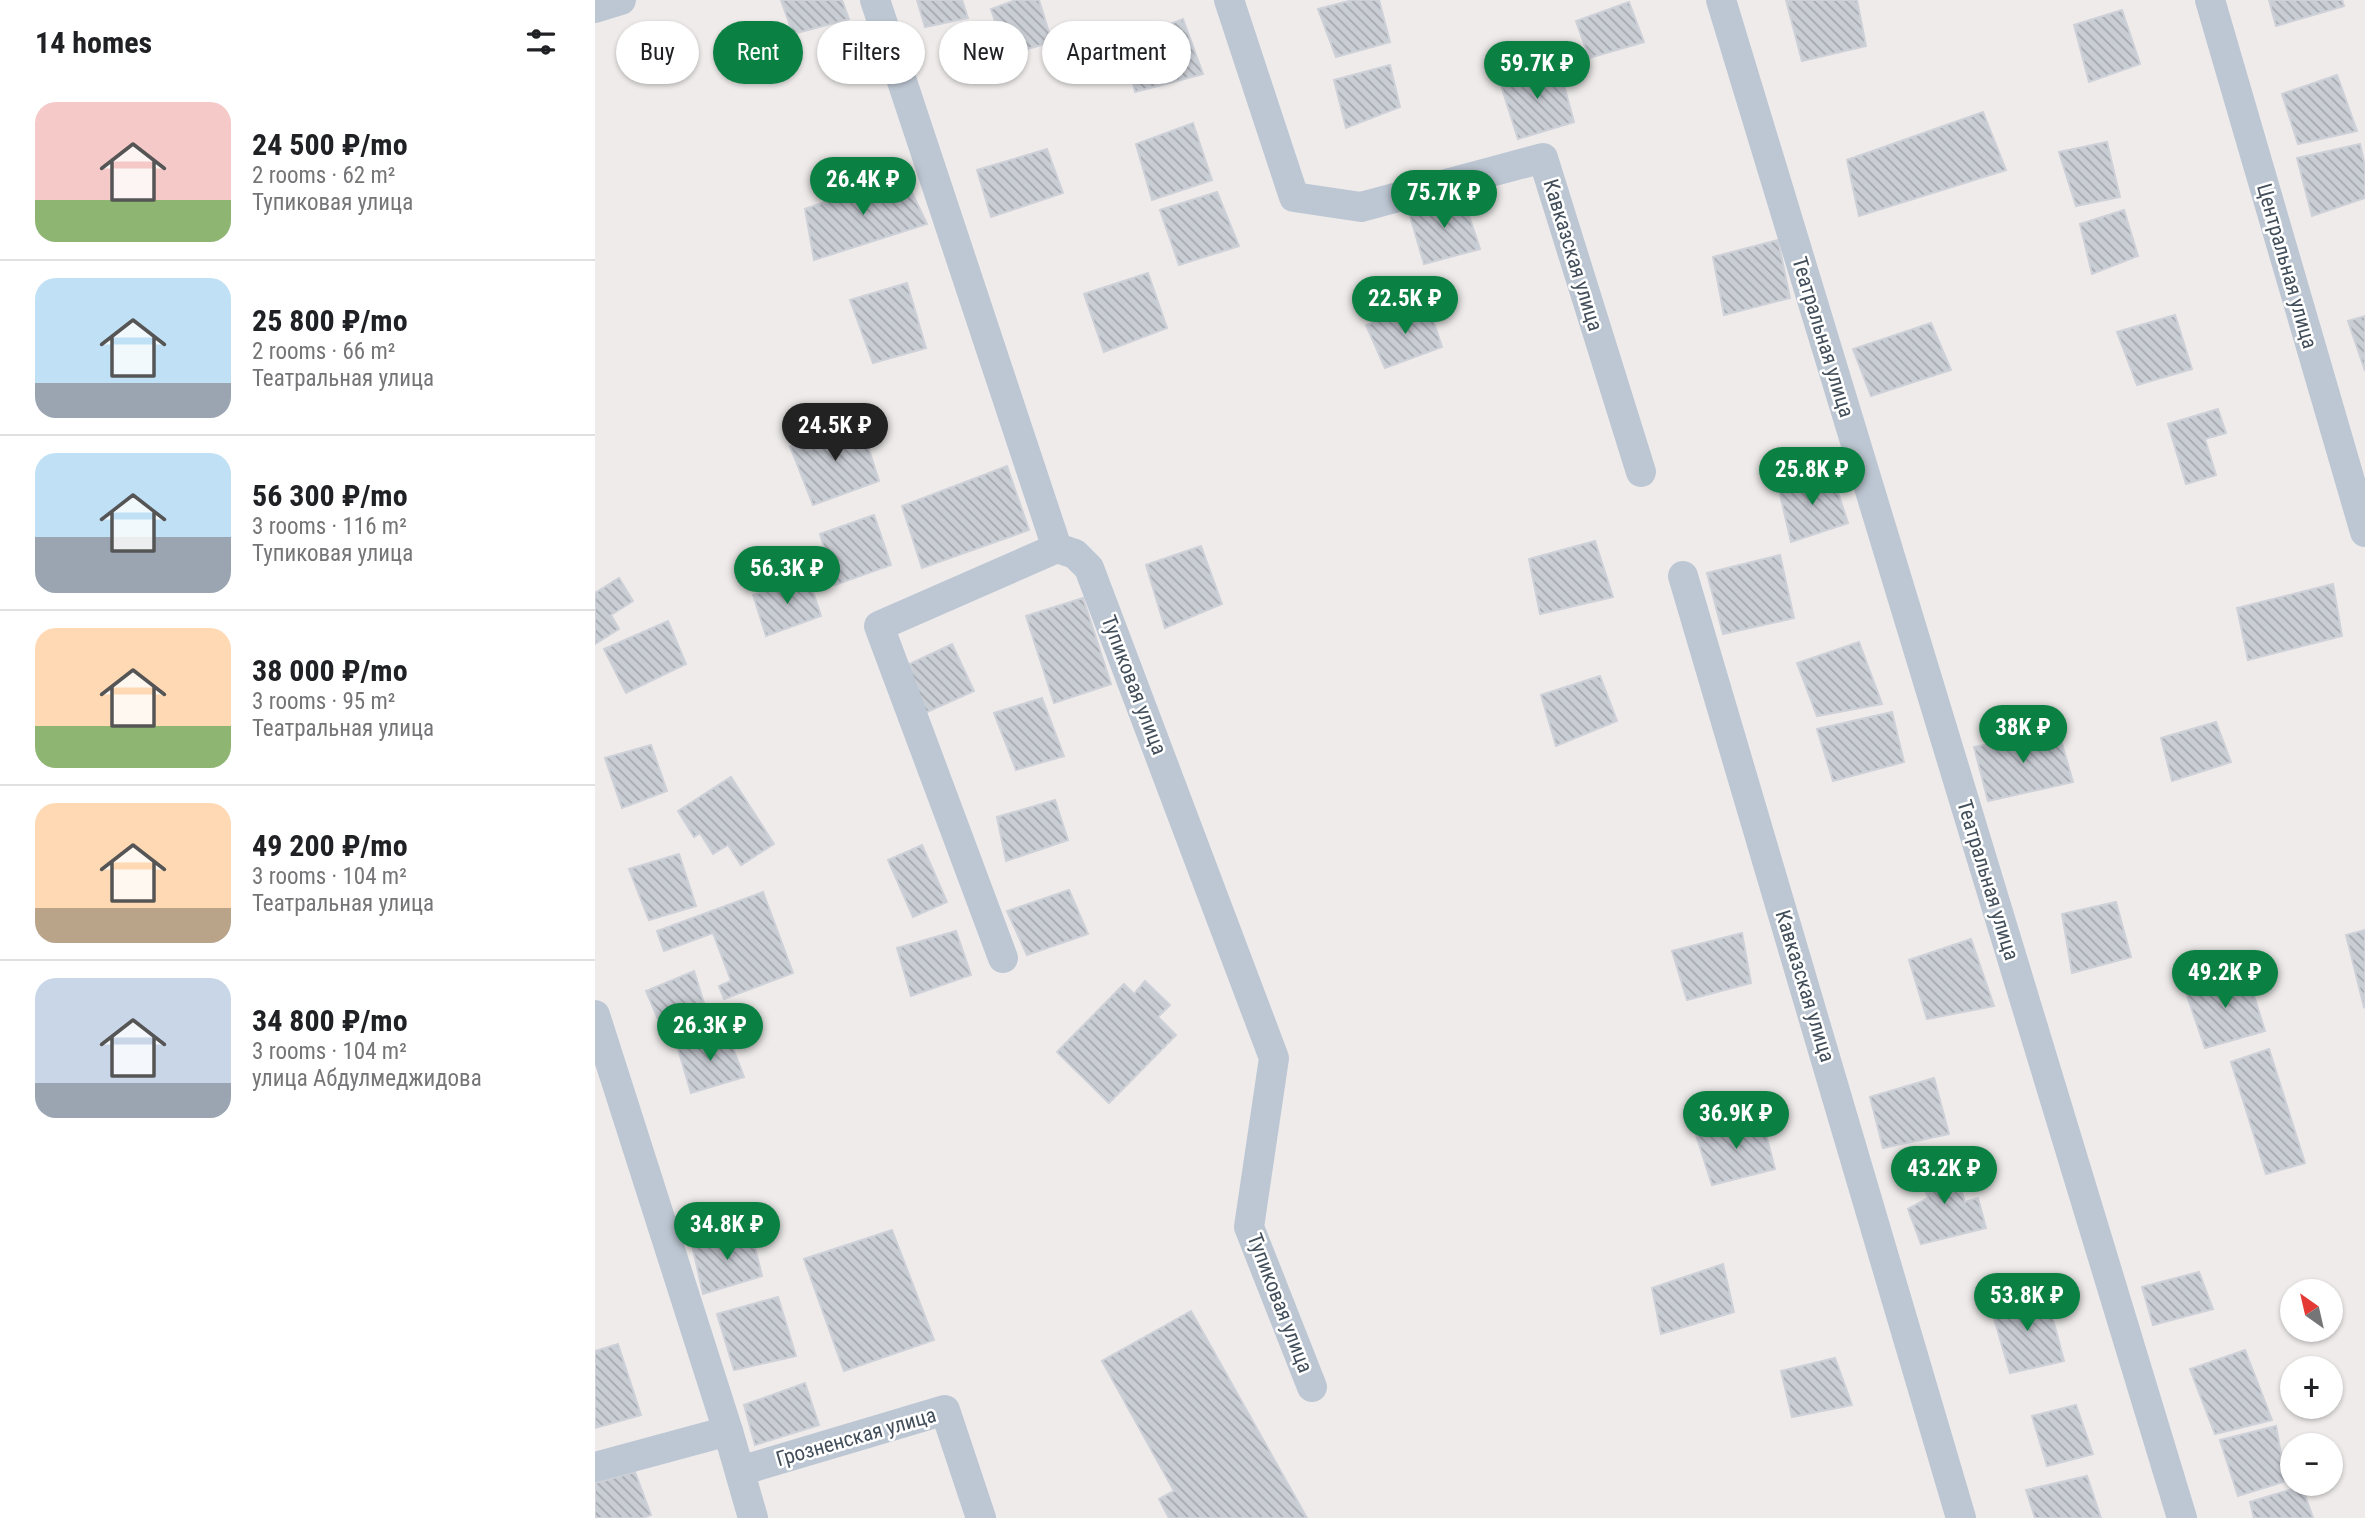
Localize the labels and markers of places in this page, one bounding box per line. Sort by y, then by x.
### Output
pin: 59.7K ₽ [1472,42,1602,101]
pin: 26.4K ₽ [798,158,928,217]
pin: 75.7K ₽ [1379,170,1509,230]
pin: 22.5K ₽ [1340,276,1470,336]
pin: 24.5K ₽ [770,404,900,463]
pin: 25.8K ₽ [1747,448,1877,507]
pin: 56.3K ₽ [722,546,852,606]
pin: 38K ₽ [1974,706,2072,765]
pin: 49.2K ₽ [2160,950,2290,1010]
pin: 26.3K ₽ [645,1004,775,1063]
pin: 36.9K ₽ [1671,1092,1801,1151]
pin: 43.2K ₽ [1879,1146,2009,1206]
pin: 34.8K ₽ [662,1202,792,1262]
pin: 53.8K ₽ [1962,1274,2092,1333]

